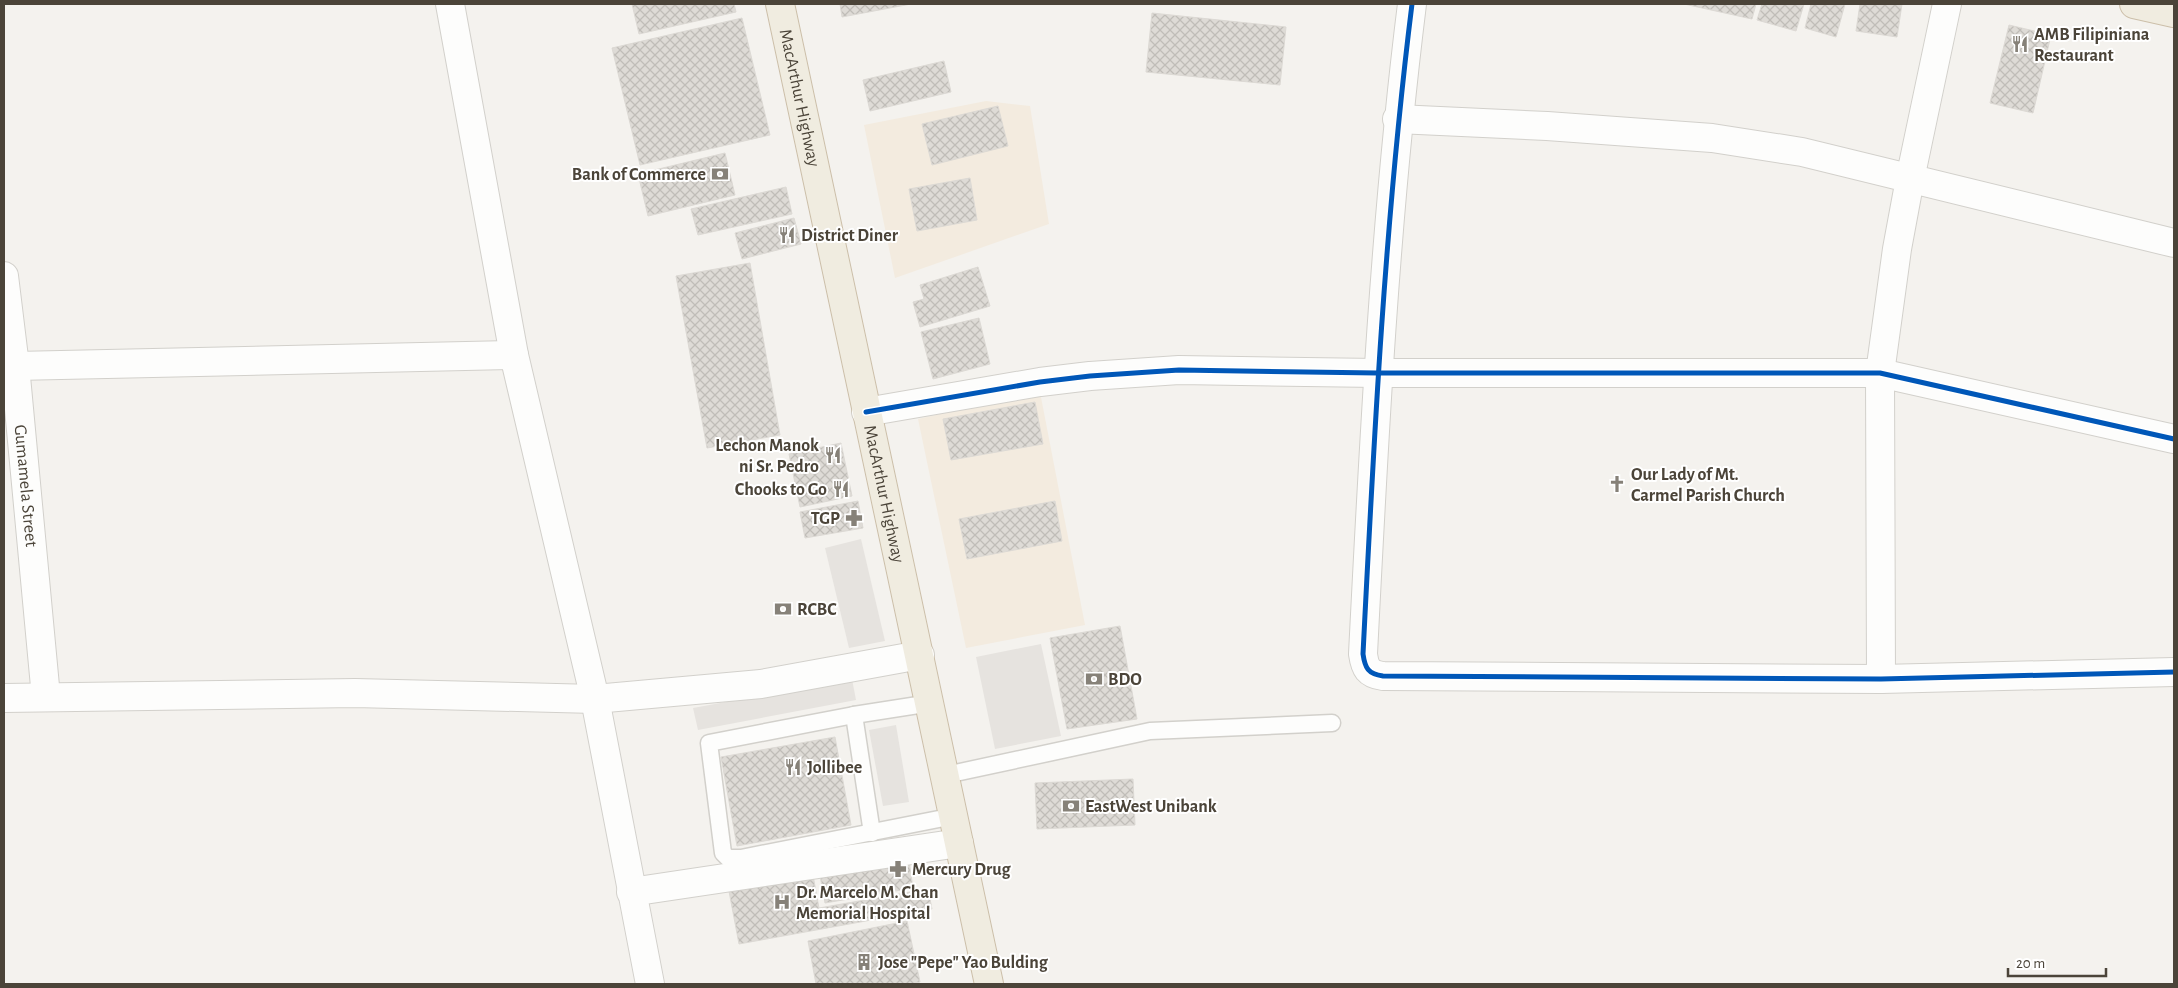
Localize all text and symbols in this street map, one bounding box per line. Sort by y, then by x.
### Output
place label: AMB Filipiniana Restaurant [2034,26,2150,65]
street label: MacArthur Highway [776,28,823,169]
restaurant icon: AMB Filipiniana Restaurant [2010,34,2030,54]
bank icon: Bank of Commerce [710,164,730,184]
place label: Bank of Commerce [572,166,706,184]
restaurant icon: District Diner [777,225,797,245]
place label: District Diner [801,227,899,245]
street label: Gumamela Street [11,424,40,548]
street label: MacArthur Highway [860,424,907,565]
place label: Lechon Manok ni Sr. Pedro [715,437,819,476]
restaurant icon: Lechon Manok ni Sr. Pedro [823,445,843,465]
place label: Our Lady of Mt. Carmel Parish Church [1631,466,1785,505]
church icon: Our Lady of Mt. Carmel Parish Church [1607,474,1627,494]
restaurant icon: Chooks to Go [831,479,851,499]
place label: Chooks to Go [735,481,827,499]
pharmacy icon: TGP [844,508,864,528]
place label: TGP [811,510,840,528]
bank icon: RCBC [773,599,793,619]
place label: RCBC [797,601,837,619]
bank icon: BDO [1084,669,1104,689]
place label: BDO [1108,671,1142,689]
restaurant icon: Jollibee [783,757,803,777]
place label: Jollibee [807,759,862,777]
bank icon: EastWest Unibank [1061,796,1081,816]
place label: EastWest Unibank [1085,798,1217,816]
pharmacy icon: Mercury Drug [888,859,908,879]
place label: Mercury Drug [912,861,1012,879]
place label: Dr. Marcelo M. Chan Memorial Hospital [796,884,939,923]
hospital icon: Dr. Marcelo M. Chan Memorial Hospital [772,892,792,912]
scale bar [2008,946,2106,978]
building icon: Jose "Pepe" Yao Bulding [854,952,874,972]
place label: Jose "Pepe" Yao Bulding [878,954,1049,972]
text: 20 m [2016,956,2045,971]

